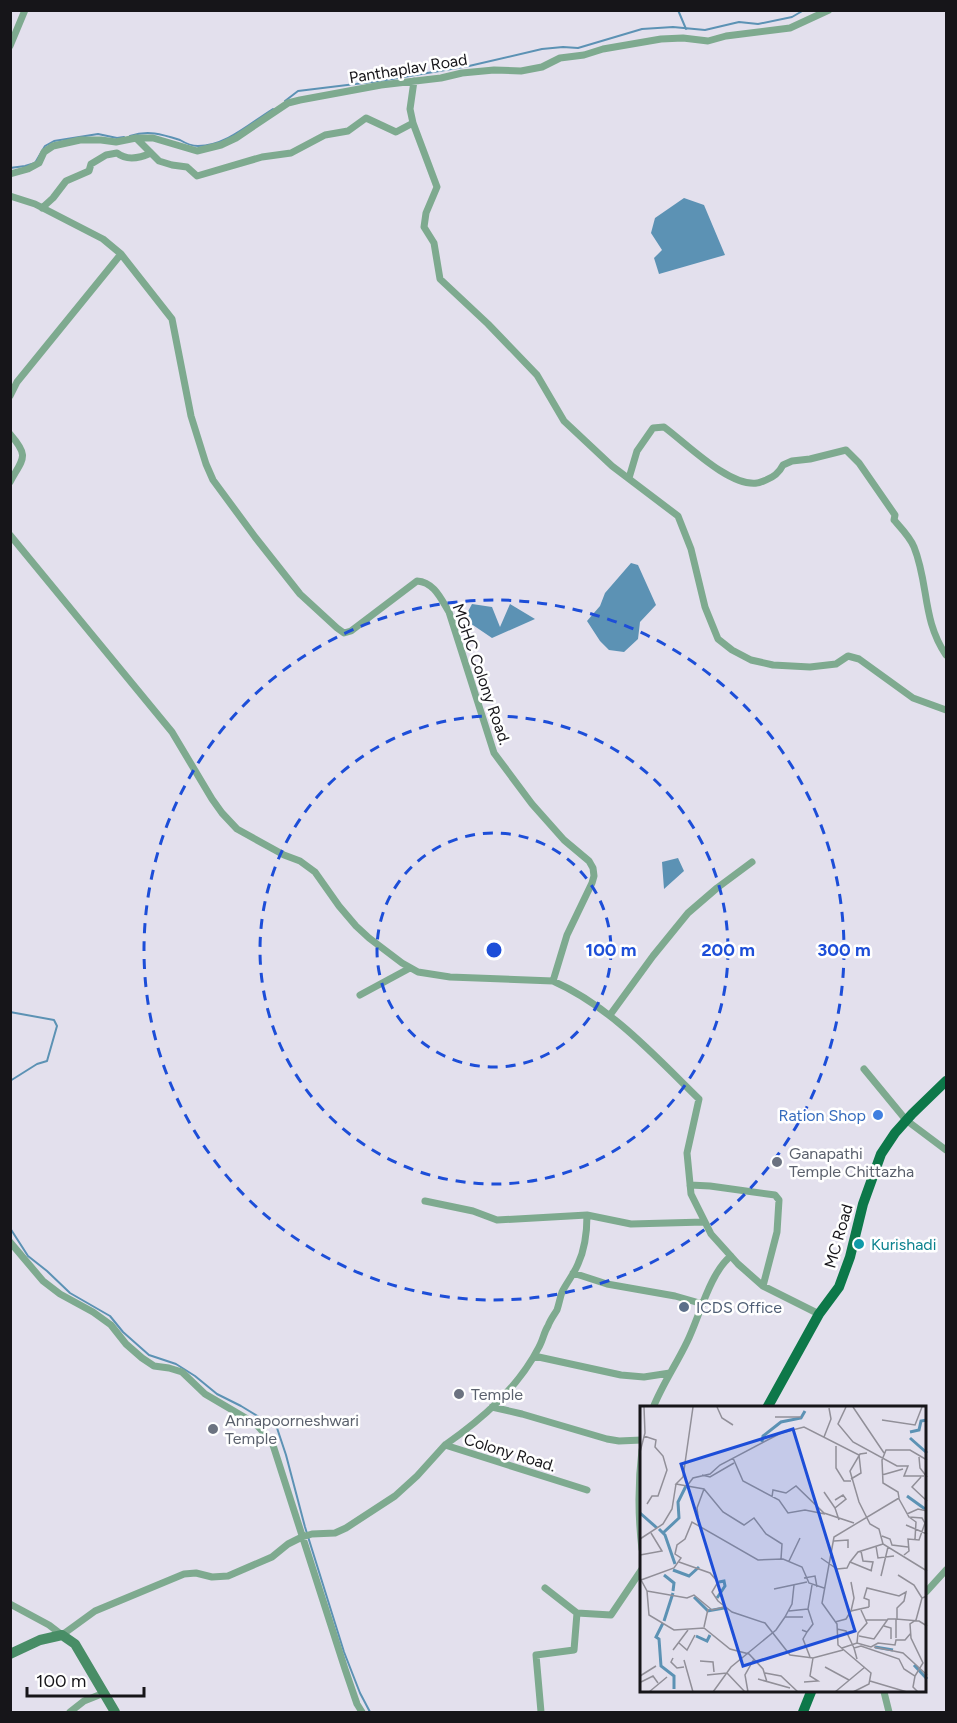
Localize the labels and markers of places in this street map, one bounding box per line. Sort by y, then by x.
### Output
centre of rings [484,940,504,960]
place label: Ration Shop [778,1106,866,1125]
marker: Ration Shop [871,1108,885,1122]
place label: Ganapathi Temple Chittazha [789,1144,914,1181]
marker: Ganapathi Temple Chittazha [770,1155,784,1169]
place label: Kurishadi [871,1235,936,1254]
marker: Kurishadi [852,1237,866,1251]
place label: ICDS Office [696,1298,782,1317]
marker: ICDS Office [677,1300,691,1314]
place label: Temple [471,1385,523,1404]
marker: Temple [452,1387,466,1401]
place label: Annapoorneshwari Temple [225,1411,359,1448]
marker: Annapoorneshwari Temple [206,1422,220,1436]

